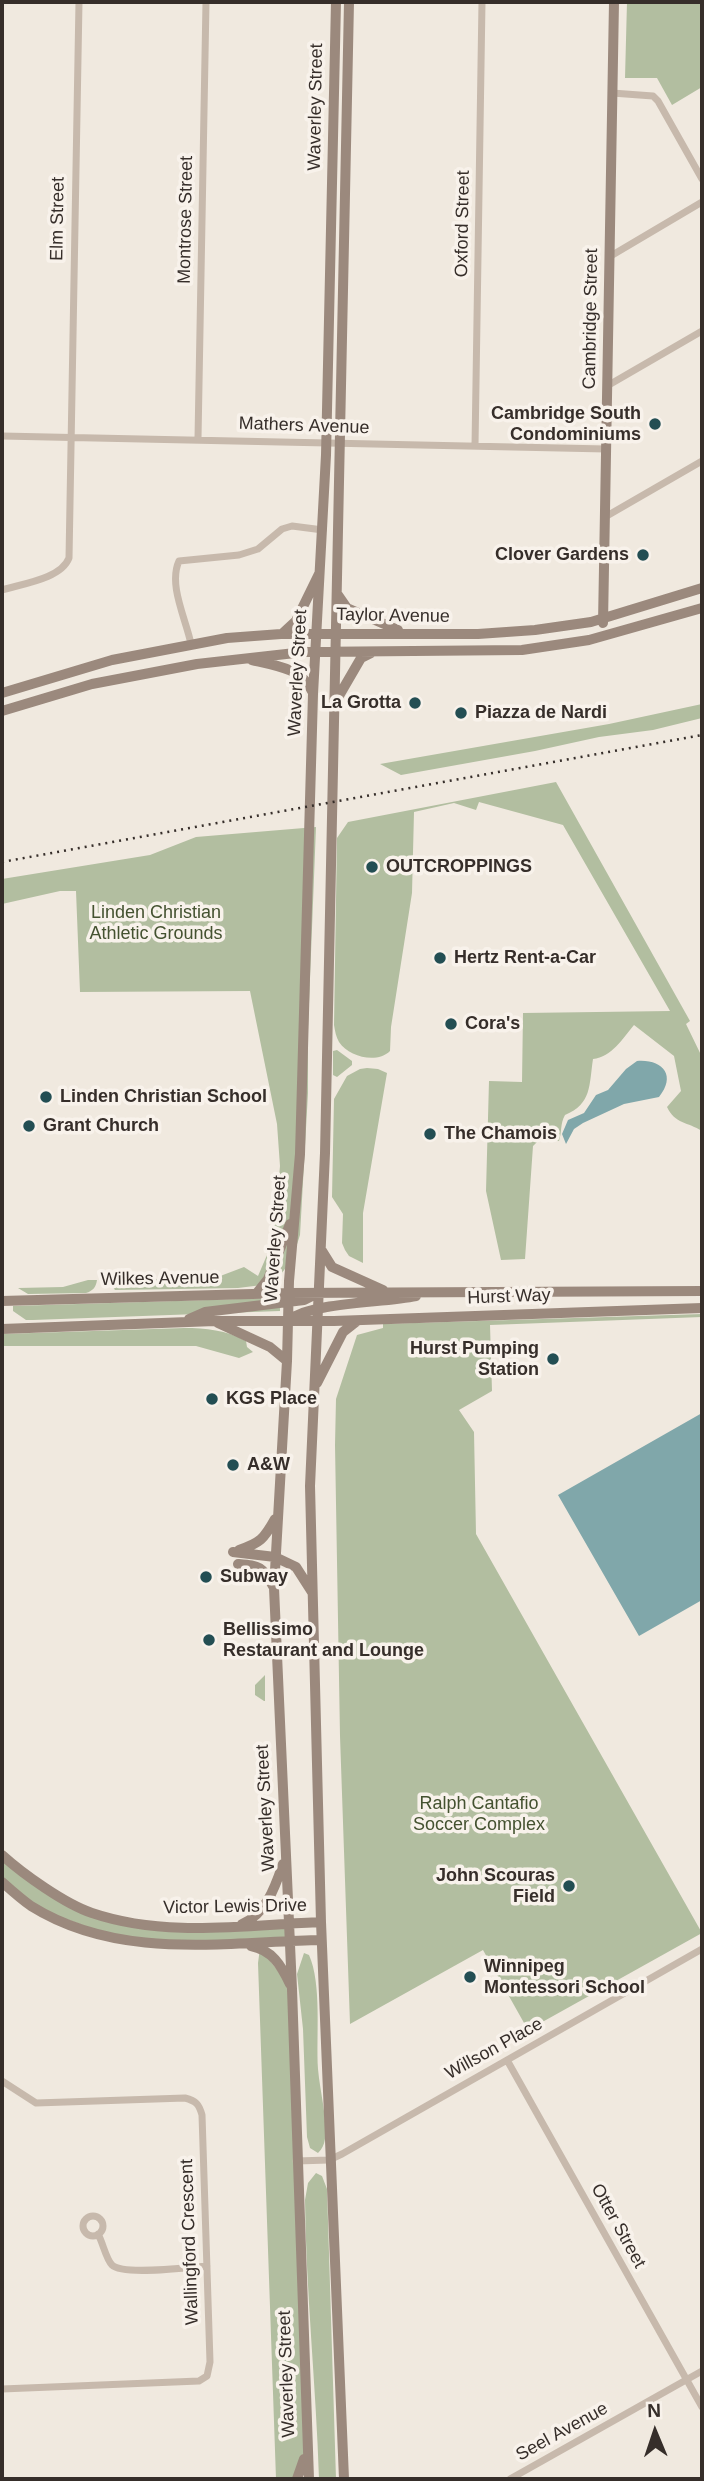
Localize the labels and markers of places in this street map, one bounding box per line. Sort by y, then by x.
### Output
place label: Cambridge South Condominiums [491,403,641,446]
marker: Cambridge South Condominiums [647,416,663,432]
place label: Clover Gardens [495,544,629,566]
marker: Clover Gardens [635,547,651,563]
place label: La Grotta [321,692,401,714]
marker: La Grotta [407,695,423,711]
place label: Piazza de Nardi [475,702,607,724]
marker: Piazza de Nardi [453,705,469,721]
place label: OUTCROPPINGS [386,856,532,878]
marker: OUTCROPPINGS [364,859,380,875]
place label: Hertz Rent-a-Car [454,947,596,969]
marker: Hertz Rent-a-Car [432,950,448,966]
place label: Cora's [465,1013,520,1035]
marker: Cora's [443,1016,459,1032]
place label: Linden Christian School [60,1086,267,1108]
marker: Linden Christian School [38,1089,54,1105]
place label: Grant Church [43,1115,159,1137]
marker: Grant Church [21,1118,37,1134]
place label: The Chamois [444,1123,557,1145]
marker: The Chamois [422,1126,438,1142]
place label: Hurst Pumping Station [410,1338,539,1380]
marker: Hurst Pumping Station [545,1351,561,1367]
place label: KGS Place [226,1388,317,1410]
marker: KGS Place [204,1391,220,1407]
place label: A&W [247,1454,290,1476]
marker: A&W [225,1457,241,1473]
place label: Subway [220,1566,288,1588]
marker: Subway [198,1569,214,1585]
place label: Bellissimo Restaurant and Lounge [223,1619,424,1662]
marker: Bellissimo Restaurant and Lounge [201,1632,217,1648]
place label: John Scouras Field [436,1865,555,1908]
marker: John Scouras Field [561,1878,577,1894]
place label: Winnipeg Montessori School [484,1956,645,1998]
marker: Winnipeg Montessori School [462,1969,478,1985]

